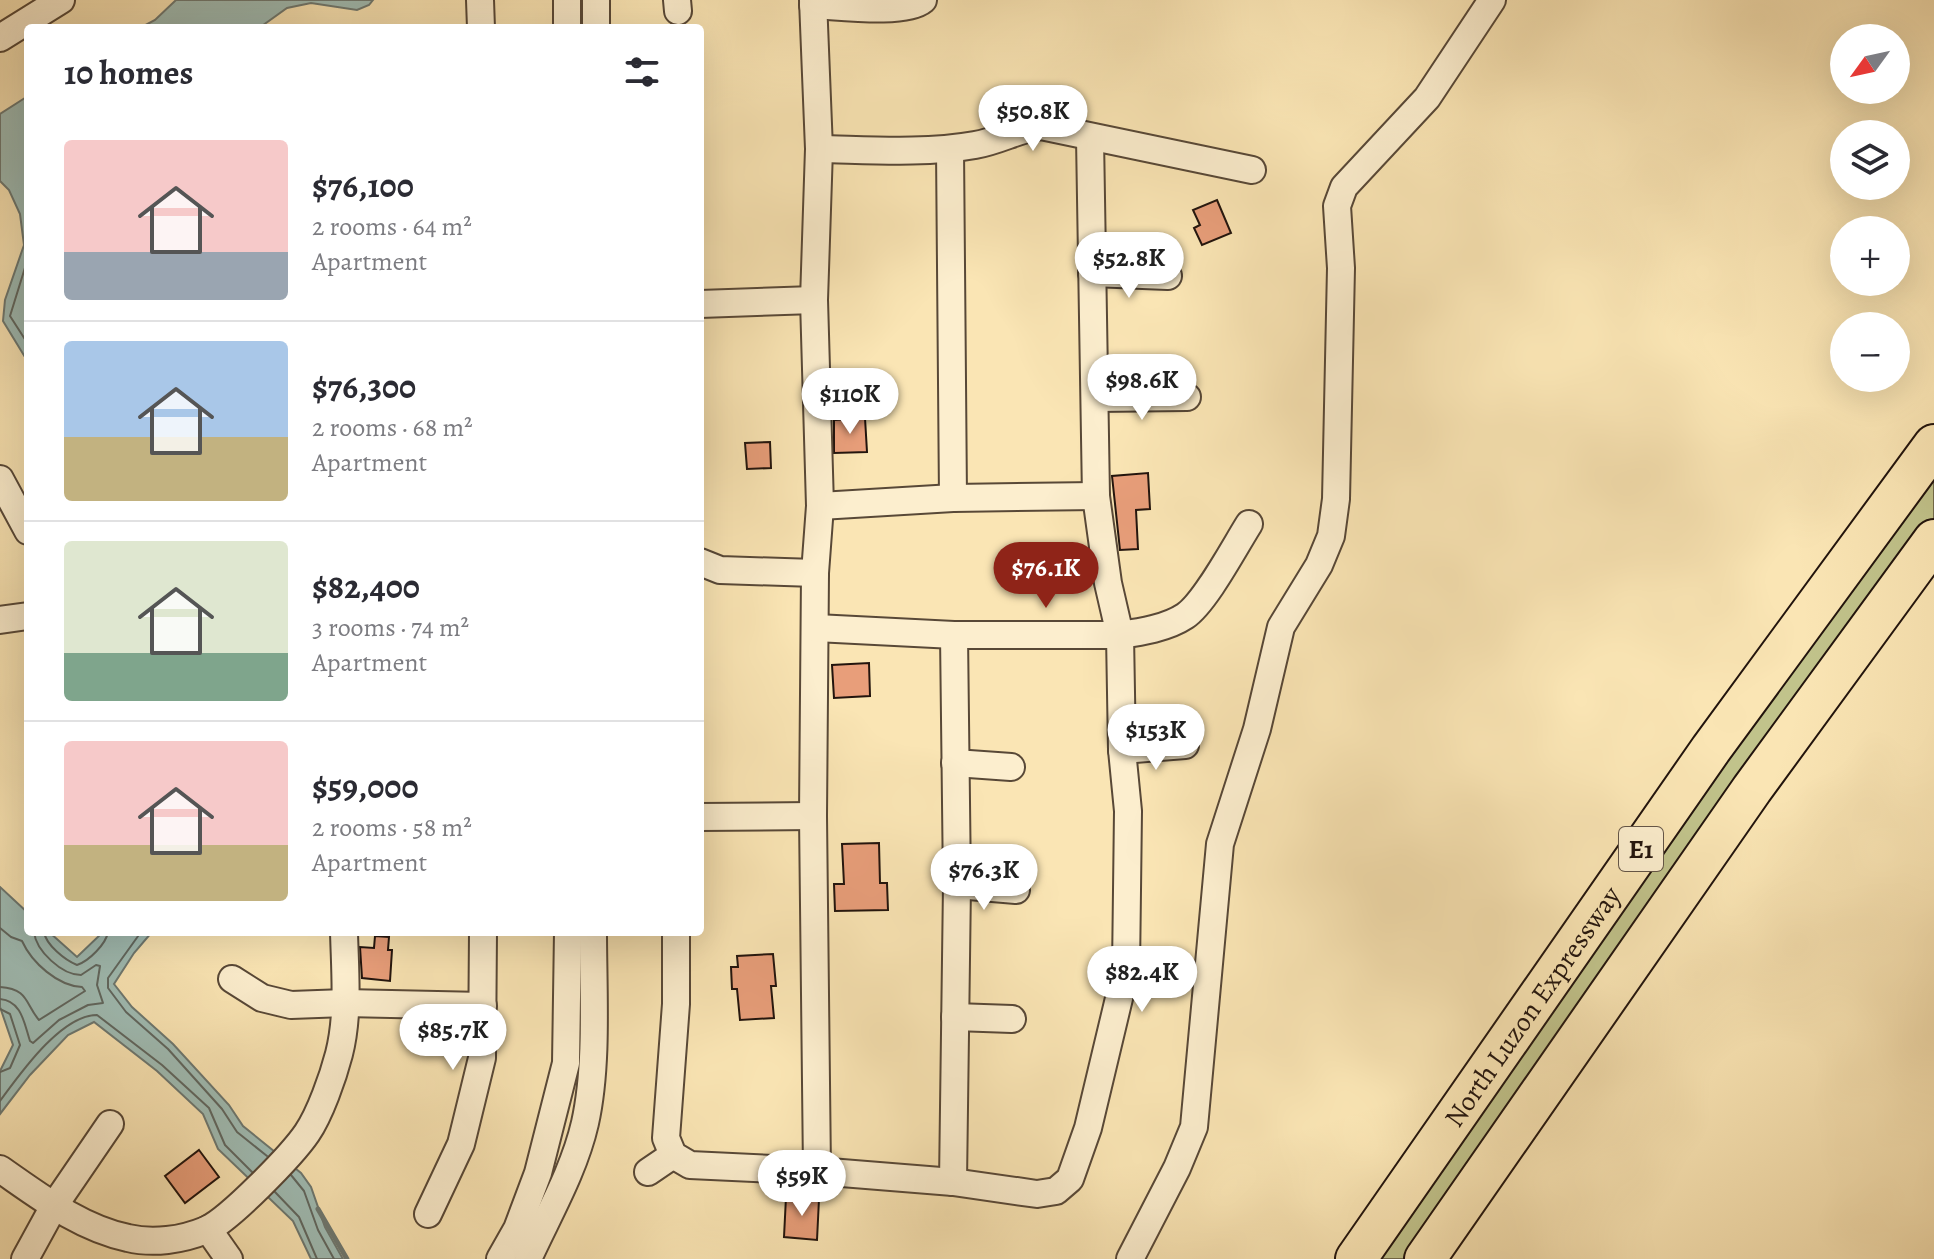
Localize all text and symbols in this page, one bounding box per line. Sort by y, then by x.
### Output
north arrow [1830,24,1910,104]
map controls [1830,24,1910,392]
text: 10 homes [64,49,193,96]
icon: filters [620,50,664,94]
pin: $50.8K [968,85,1098,153]
text: $50.8K [996,93,1070,128]
button: layers [1830,120,1910,200]
text: $76,100 [312,162,414,209]
icon: home [128,172,224,268]
text: 2 rooms · 64 m² [312,209,472,244]
button: + [1830,216,1910,296]
pin: $52.8K [1064,232,1194,300]
text: $52.8K [1093,240,1165,275]
text: Apartment [312,244,427,279]
button: − [1830,312,1910,392]
pin: $98.6K [1077,354,1207,422]
text: $98.6K [1105,362,1179,397]
text: $76,300 [312,363,416,410]
pin: $110K [794,368,906,436]
icon: home [128,373,224,469]
text: $110K [820,376,880,411]
text: 2 rooms · 68 m² [312,410,473,445]
text: Apartment [312,445,427,480]
pin: $76.1K [981,542,1111,610]
text: $76.1K [1012,550,1080,585]
text: $82,400 [312,563,420,610]
icon: home [128,573,224,669]
text: 3 rooms · 74 m² [312,610,469,645]
text: Apartment [312,645,427,680]
pin: $153K [1100,704,1212,772]
text: $153K [1126,712,1186,747]
text: $59,000 [312,763,419,810]
icon: home [128,773,224,869]
text: 2 rooms · 58 m² [312,810,472,845]
road number: E1 [1619,827,1663,871]
pin: $76.3K [919,844,1049,912]
text: Apartment [312,845,427,880]
text: $76.3K [949,852,1019,887]
street label: North Luzon Expressway [1436,878,1630,1135]
pin: $82.4K [1077,946,1207,1014]
text: $82.4K [1105,954,1179,989]
pin: $85.7K [388,1004,518,1072]
text: $85.7K [417,1012,489,1047]
pin: $59K [755,1150,849,1218]
text: $59K [776,1158,828,1193]

